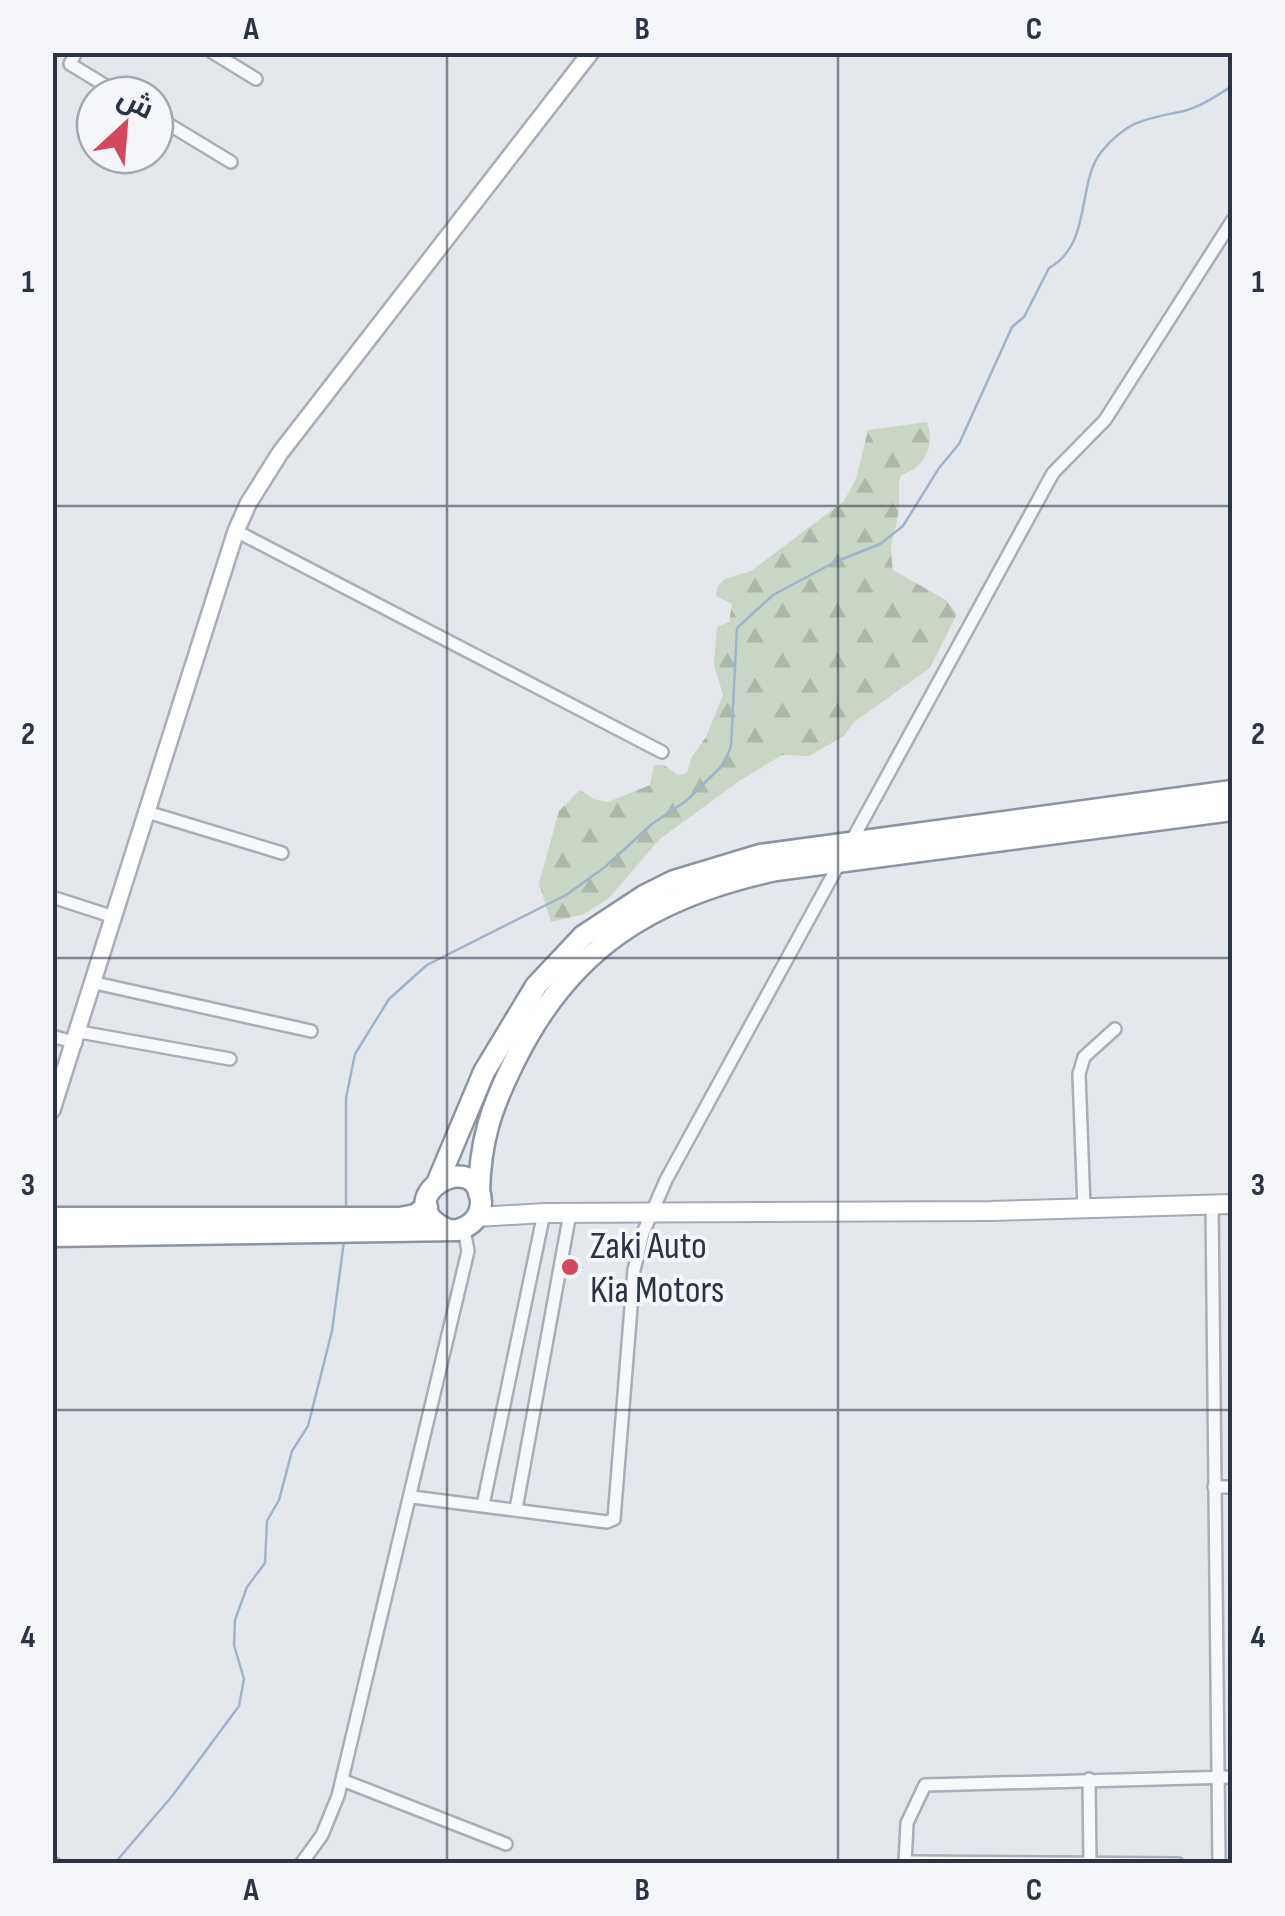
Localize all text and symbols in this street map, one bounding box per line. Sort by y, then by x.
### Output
text: A [242,10,259,49]
text: B [634,10,650,49]
text: C [1026,10,1042,49]
north arrow [75,75,175,175]
text: ش [112,81,159,127]
text: 1 [22,263,35,302]
text: 1 [1252,263,1265,302]
text: 2 [21,715,35,754]
text: 2 [1251,715,1265,754]
text: 3 [21,1166,35,1205]
text: 3 [1251,1166,1265,1205]
place label: Zaki Auto Kia Motors [590,1224,724,1313]
marker: Zaki Auto Kia Motors [559,1256,581,1278]
text: 4 [21,1618,36,1657]
text: 4 [1251,1618,1266,1657]
text: A [242,1871,259,1910]
text: B [634,1871,650,1910]
text: C [1026,1871,1042,1910]

